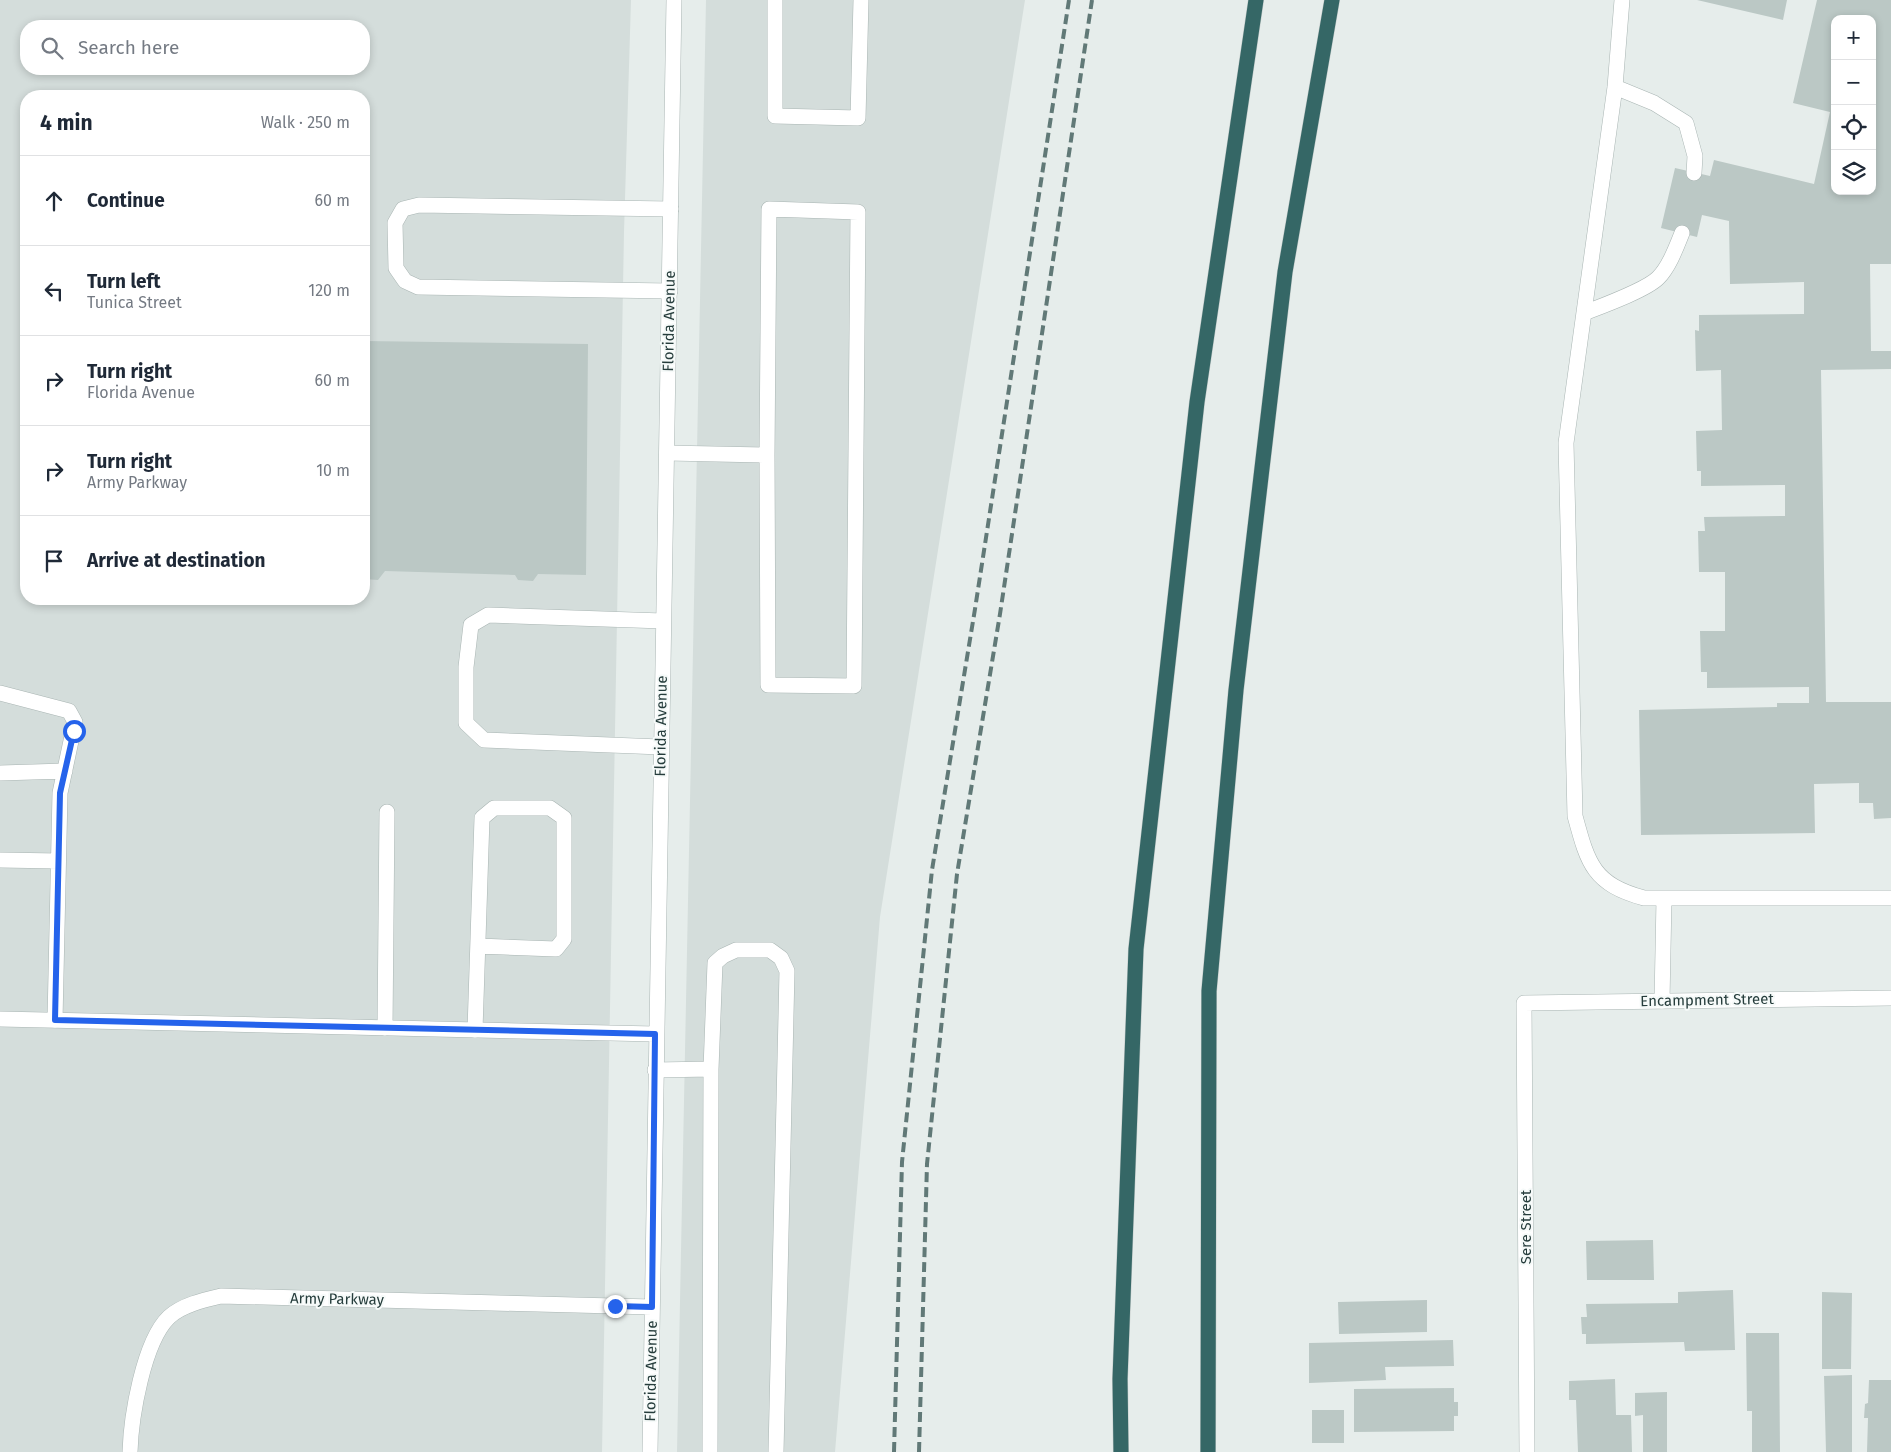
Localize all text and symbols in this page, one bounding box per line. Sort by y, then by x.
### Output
map controls [1831,15,1876,195]
button: + [1831,15,1876,60]
search box [20,20,370,75]
icon: search [38,34,66,62]
text: Search here [78,36,179,59]
button: − [1831,60,1876,105]
button: locate [1831,105,1876,150]
text: 4 min [40,110,93,136]
text: Walk · 250 m [261,113,350,132]
button: layers [1831,150,1876,195]
icon: ahead [40,187,68,215]
text: Continue [87,189,165,212]
text: 60 m [315,191,350,210]
text: Turn left [87,270,161,293]
street label: Florida Avenue [659,270,679,372]
icon: left [40,277,68,305]
text: 120 m [308,281,350,300]
text: Tunica Street [87,293,182,312]
text: Turn right [87,360,172,383]
icon: right [40,367,68,395]
text: 60 m [315,371,350,390]
text: Florida Avenue [87,383,195,402]
text: Turn right [87,450,172,473]
icon: right [40,457,68,485]
text: 10 m [316,461,350,480]
text: Army Parkway [87,473,187,492]
icon: arrive [40,547,68,575]
text: Arrive at destination [87,549,266,572]
street label: Florida Avenue [651,675,671,777]
route start [63,720,86,743]
street label: Encampment Street [1640,990,1774,1010]
street label: Sere Street [1517,1189,1535,1264]
street label: Army Parkway [290,1289,385,1309]
route end [604,1295,627,1318]
street label: Florida Avenue [641,1320,661,1422]

